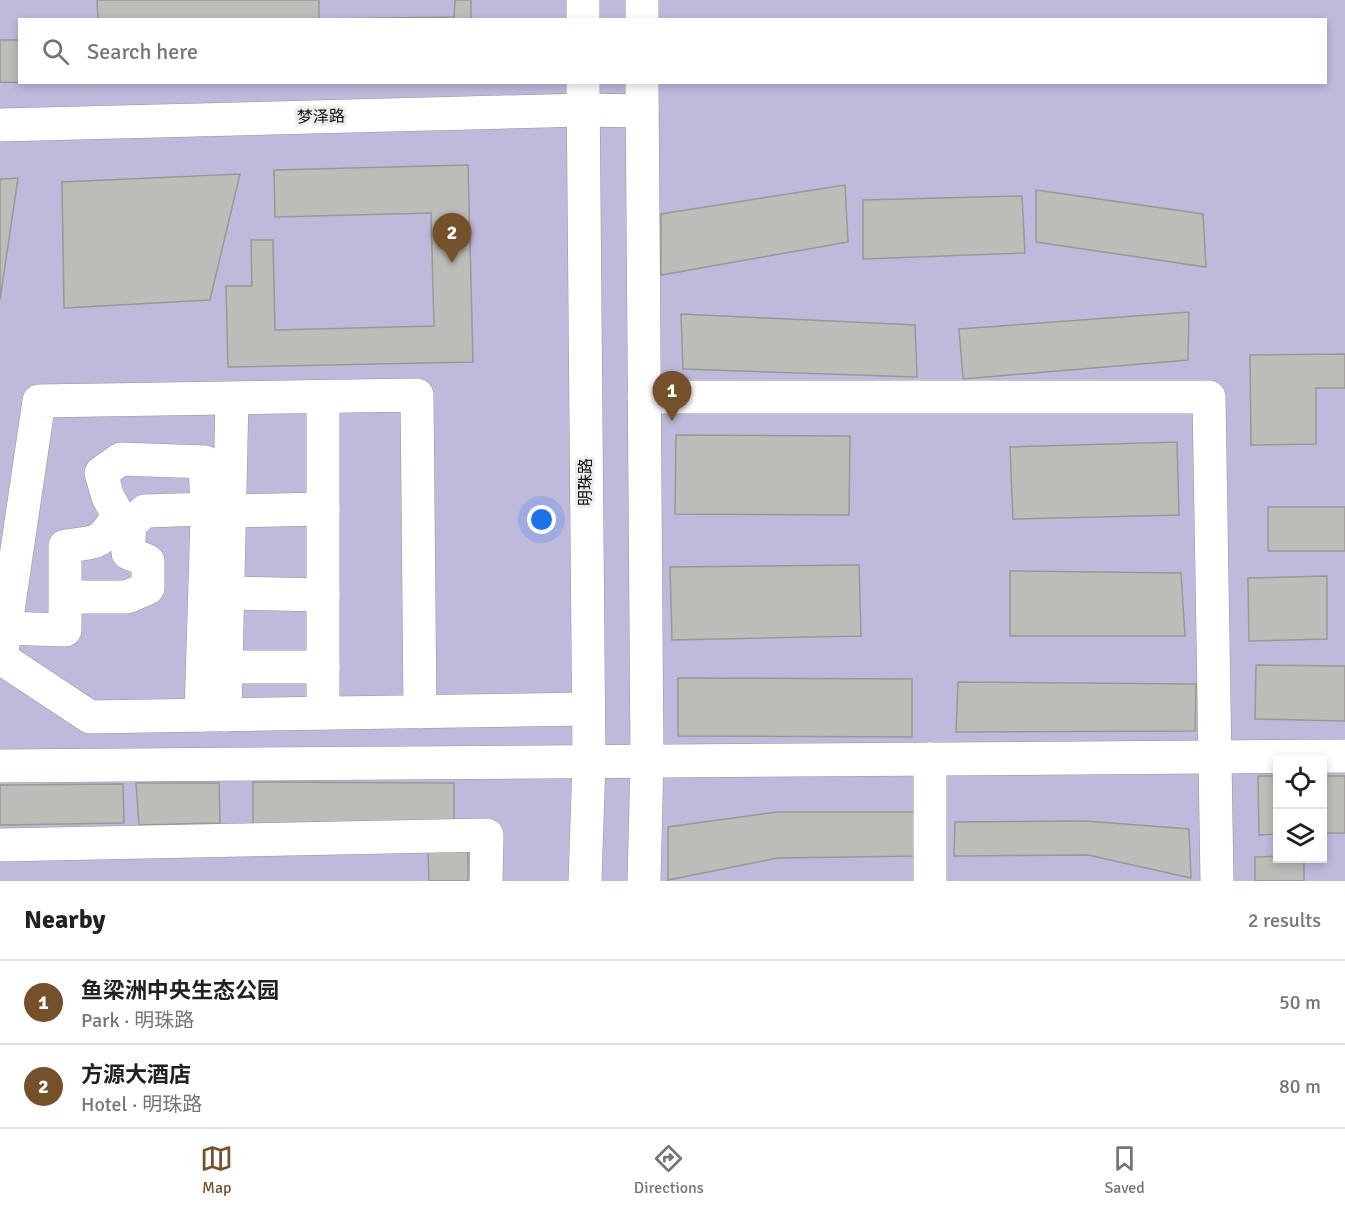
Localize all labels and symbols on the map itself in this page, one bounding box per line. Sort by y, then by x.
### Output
street label: 梦泽路 [297,107,345,127]
pin: 2 [432,214,472,263]
pin: 1 [652,372,692,421]
street label: 明珠路 [576,458,596,506]
your location [527,505,556,534]

